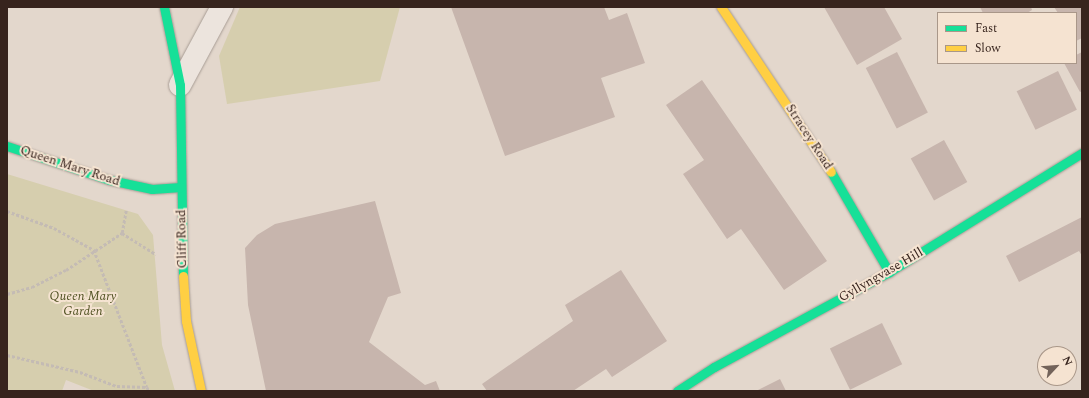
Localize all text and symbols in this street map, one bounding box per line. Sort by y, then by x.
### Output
legend [937,12,1077,64]
text: Fast [975,19,997,38]
text: Slow [975,39,1000,58]
street label: Stracey Road [782,101,836,173]
street label: Queen Mary Road [18,143,122,189]
street label: Cliff Road [174,209,190,269]
street label: Gyllyngvase Hill [836,245,926,305]
park label: Queen Mary Garden [50,289,116,320]
north arrow [1037,346,1077,386]
text: N [1058,353,1077,369]

